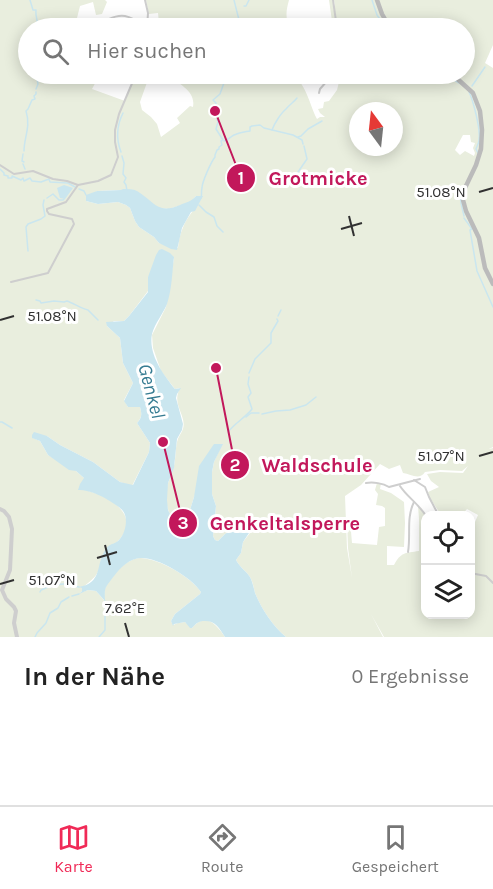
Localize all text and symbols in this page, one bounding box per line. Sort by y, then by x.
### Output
search box [18,18,475,84]
icon: search [39,35,72,68]
text: Hier suchen [87,38,207,64]
north arrow [349,102,403,156]
callout: Grotmicke [226,159,379,197]
text: 1 [238,167,244,189]
text: Grotmicke [268,167,368,190]
text: 51.08°N [416,183,466,201]
text: 51.08°N [27,307,77,325]
water label: Genkel [133,361,170,421]
callout: Waldschule [220,446,385,484]
text: 51.07°N [417,447,465,465]
text: 2 [230,454,240,476]
text: Waldschule [261,454,373,477]
callout: Genkeltalsperre [168,504,373,542]
map controls [421,511,475,619]
button: locate [421,511,475,565]
text: 3 [177,512,189,534]
text: Genkeltalsperre [210,512,360,535]
button: layers [421,565,475,619]
text: 51.07°N [28,571,76,589]
text: 7.62°E [105,599,145,617]
text: In der Nähe [24,661,165,692]
text: 0 Ergebnisse [352,665,469,688]
tab: Karte [54,821,93,876]
tab: Route [201,821,243,876]
tab: Gespeichert [352,821,439,876]

